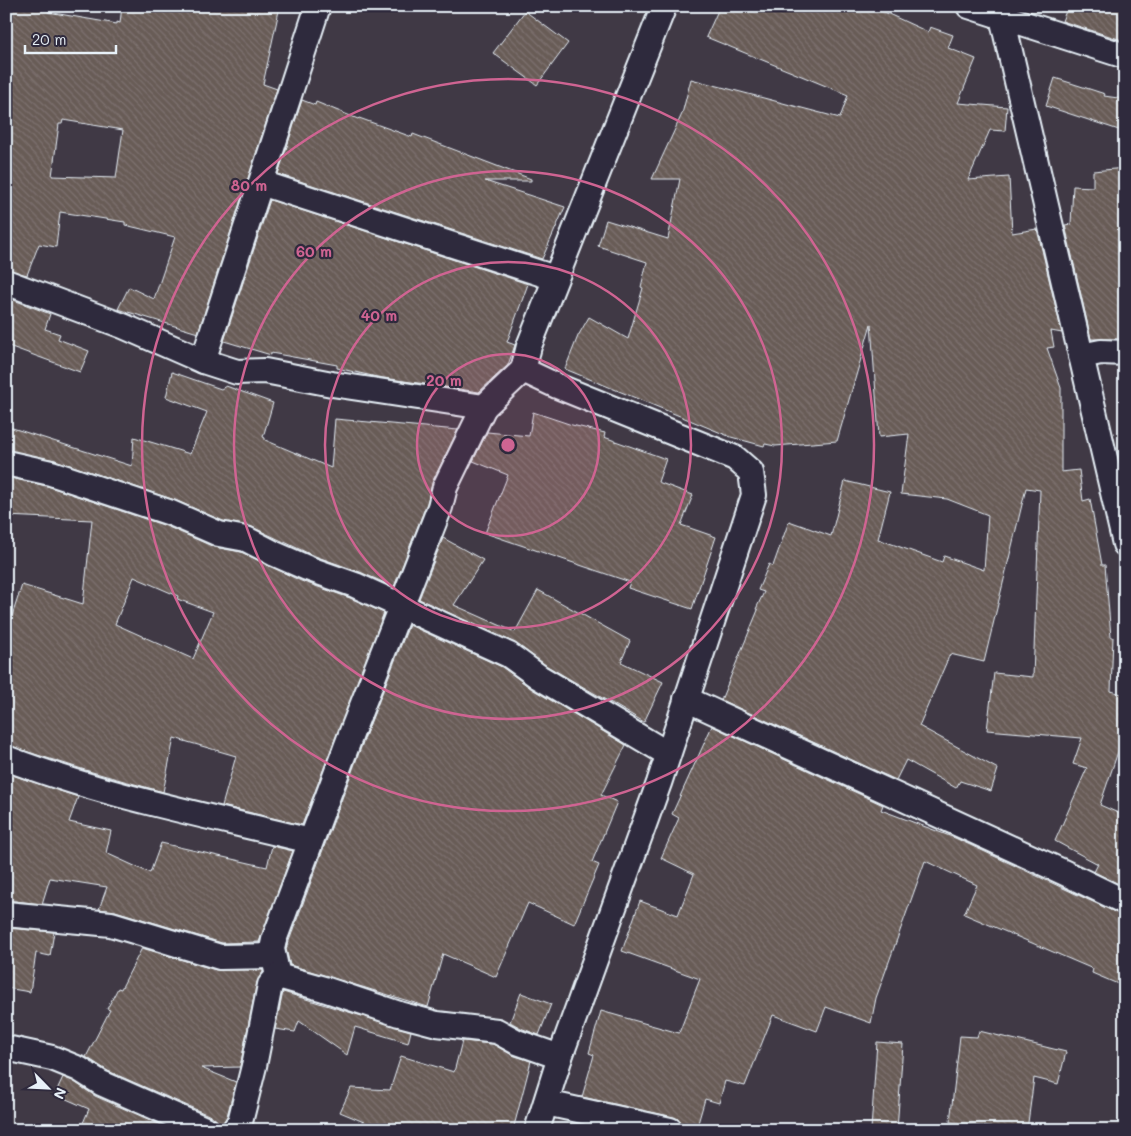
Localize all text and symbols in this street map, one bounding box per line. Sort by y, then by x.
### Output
scale bar [25,22,116,54]
text: 20 m [32,29,66,49]
text: 80 m [231,175,267,195]
text: 60 m [296,241,332,261]
text: 40 m [361,305,397,325]
text: 20 m [426,370,462,390]
centre of rings [499,436,517,454]
north arrow [22,1064,72,1114]
text: N [49,1085,71,1102]

